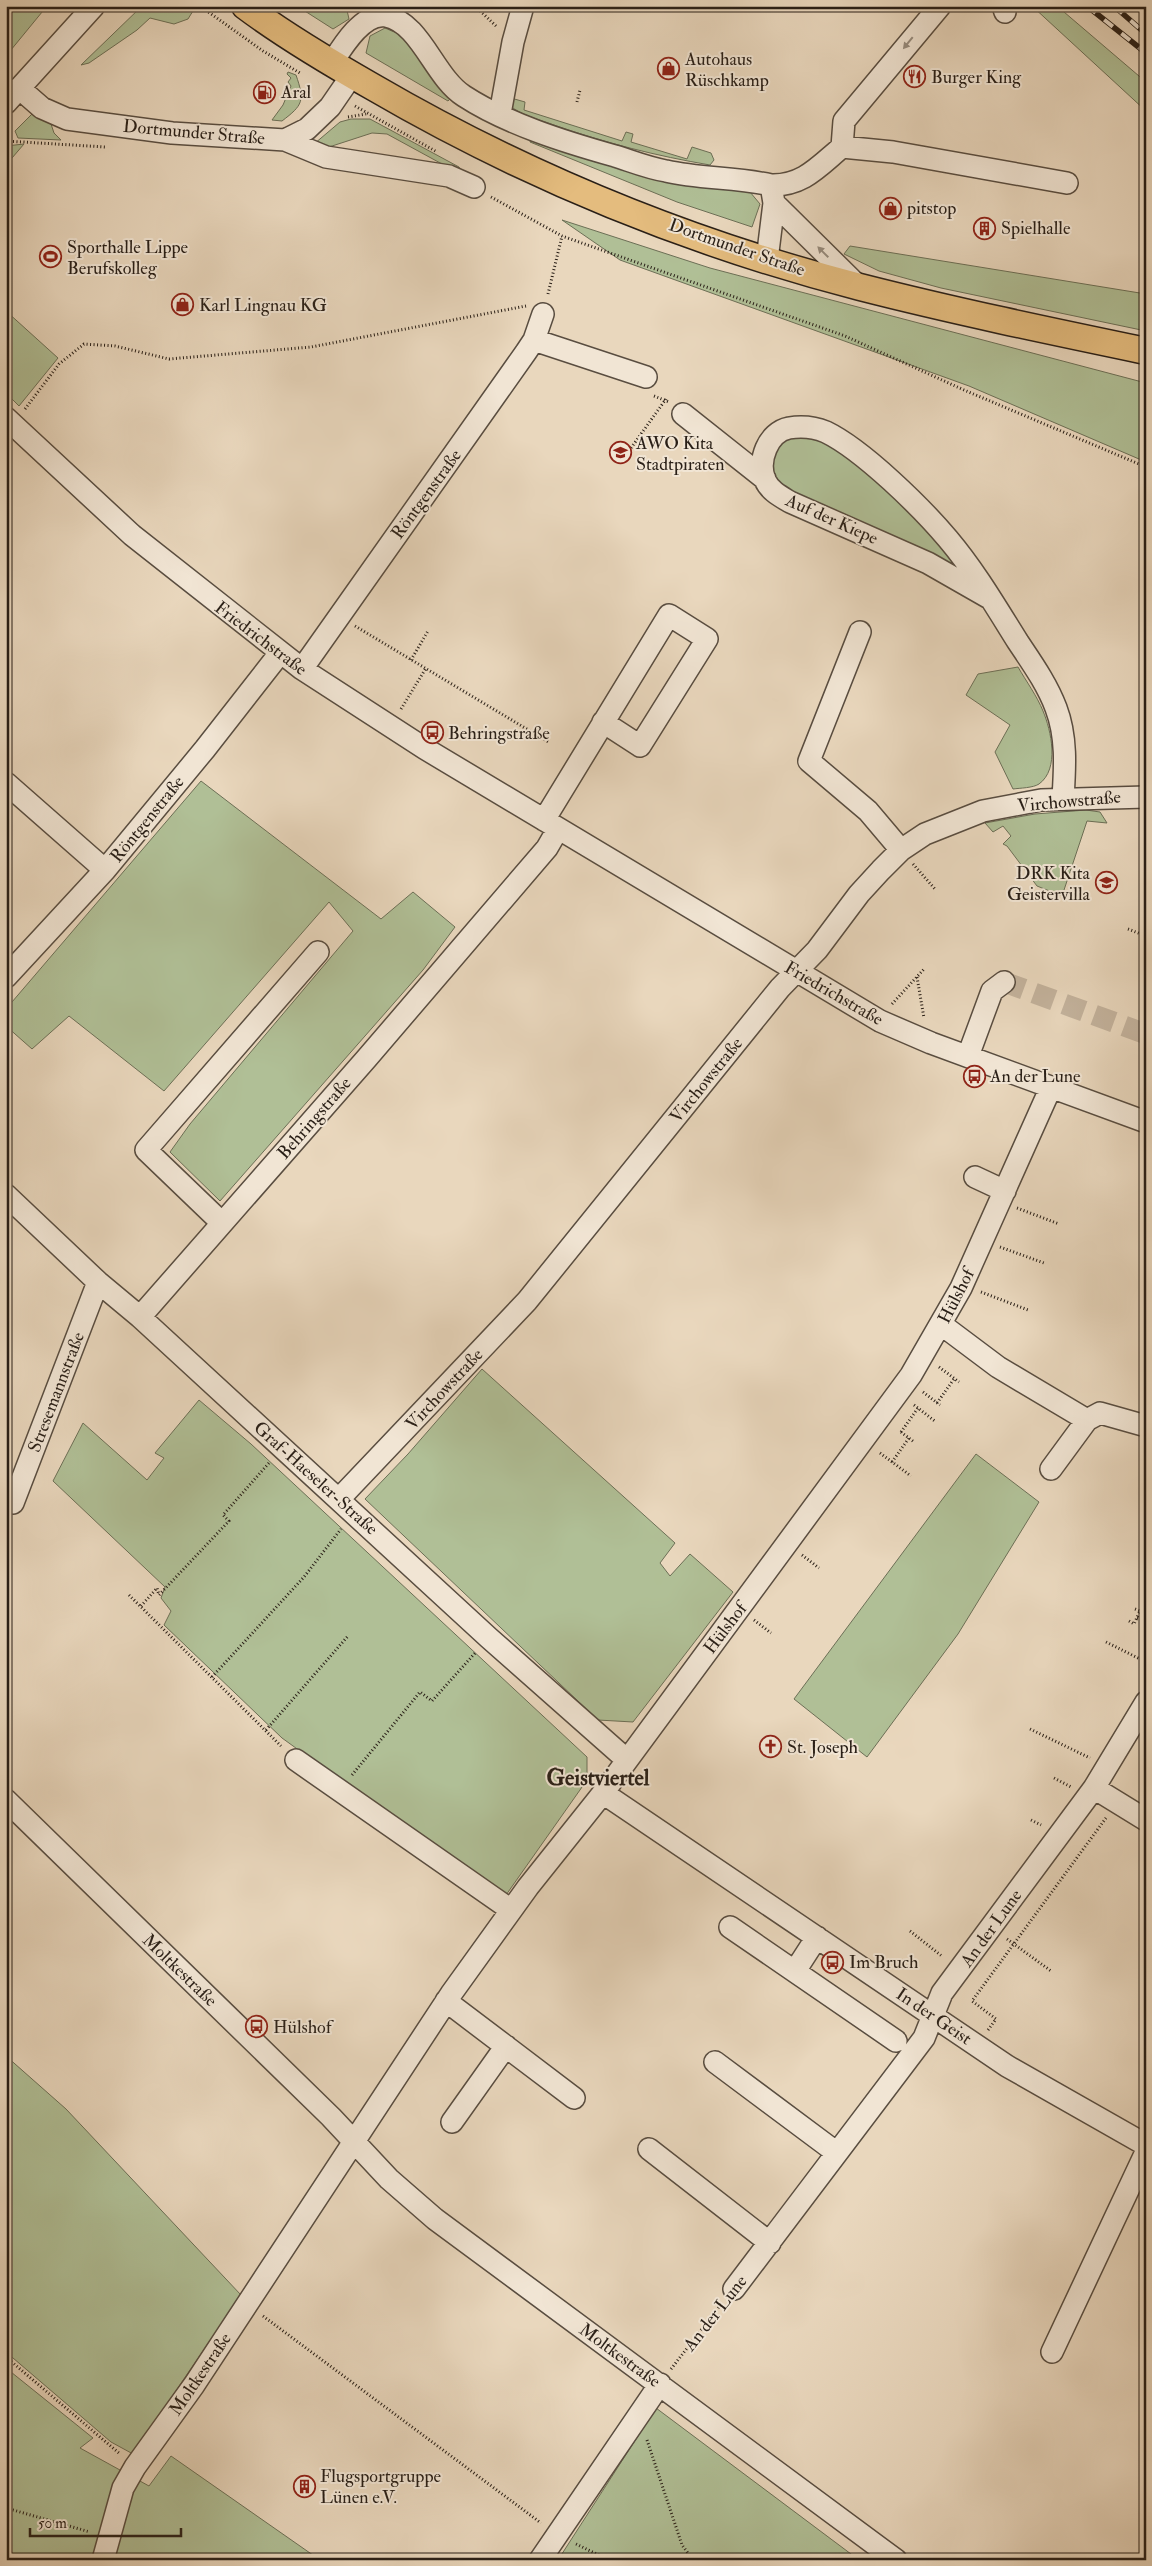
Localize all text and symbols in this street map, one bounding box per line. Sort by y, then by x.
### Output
one-way arrow [902,36,913,49]
place label: Autohaus Rüschkamp [684,48,769,92]
shop icon: Autohaus Rüschkamp [657,57,681,81]
restaurant icon: Burger King [903,65,927,89]
place label: Burger King [931,66,1022,89]
fuel station icon: Aral [253,80,277,104]
place label: Aral [280,81,312,104]
street label: Dortmunder Straße [122,115,266,150]
shop icon: pitstop [879,196,903,220]
place label: pitstop [906,197,956,220]
street label: Dortmunder Straße [666,213,808,282]
building icon: Spielhalle [973,216,997,240]
place label: Spielhalle [1001,217,1071,240]
place label: Sporthalle Lippe Berufskolleg [67,236,189,280]
sports icon: Sporthalle Lippe Berufskolleg [39,245,63,269]
one-way arrow [817,246,829,258]
shop icon: Karl Lingnau KG [171,293,195,317]
place label: Karl Lingnau KG [199,294,327,317]
place label: AWO Kita Stadtpiraten [635,432,724,476]
school or university icon: AWO Kita Stadtpiraten [608,441,632,465]
street label: Röntgenstraße [386,445,467,544]
street label: Auf der Kiepe [781,488,882,550]
street label: Friedrichstraße [210,596,312,681]
bus stop icon: Behringstraße [420,721,444,745]
place label: Behringstraße [448,722,550,745]
street label: Röntgenstraße [105,771,190,868]
street label: Virchowstraße [1016,785,1122,817]
place label: DRK Kita Geistervilla [1007,862,1091,906]
school or university icon: DRK Kita Geistervilla [1094,871,1118,895]
street label: Friedrichstraße [780,956,888,1031]
street label: Virchowstraße [665,1032,748,1128]
bus stop icon: An der Lune [962,1064,986,1088]
place label: An der Lune [989,1065,1081,1088]
street label: Behringstraße [272,1072,357,1164]
street label: Hülshof [933,1262,981,1328]
street label: Stresemannstraße [23,1328,90,1456]
street label: Virchowstraße [401,1343,488,1435]
street label: Graf-Haeseler-Straße [249,1416,383,1541]
street label: Hülshof [699,1595,754,1659]
church icon: St. Joseph [759,1735,783,1759]
place label: St. Joseph [787,1736,858,1759]
district label: Geistviertel [547,1764,650,1792]
street label: An der Lune [955,1885,1028,1972]
street label: Moltkestraße [137,1929,222,2012]
bus stop icon: Im Bruch [821,1950,845,1974]
place label: Im Bruch [849,1951,919,1974]
street label: In der Geist [891,1983,976,2050]
bus stop icon: Hülshof [245,2015,269,2039]
place label: Hülshof [273,2016,335,2039]
street label: An der Lune [678,2270,753,2357]
street label: Moltkestraße [574,2318,665,2393]
street label: Moltkestraße [164,2328,237,2420]
place label: Flugsportgruppe Lünen e.V. [320,2465,442,2509]
building icon: Flugsportgruppe Lünen e.V. [292,2474,316,2498]
scale bar [30,2506,181,2538]
text: 50 m [38,2514,67,2533]

